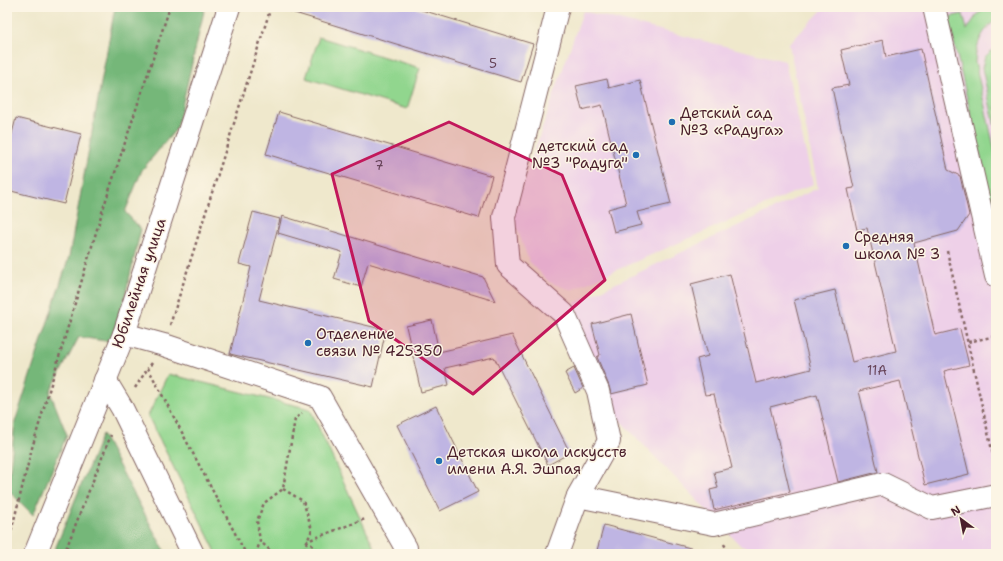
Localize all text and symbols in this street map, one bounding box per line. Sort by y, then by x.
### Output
house number: 5 [489,55,497,72]
place label: Детский сад №3 «Радуга» [680,103,783,140]
marker: Детский сад №3 «Радуга» [667,117,677,127]
place label: детский сад №3 "Радуга" [532,136,628,173]
marker: детский сад №3 "Радуга" [631,150,641,160]
house number: 7 [374,157,384,174]
street label: Юбилейная улица [107,215,171,351]
place label: Средняя школа № 3 [854,227,940,264]
marker: Средняя школа № 3 [841,241,851,251]
place label: Отделение связи № 425350 [316,324,443,361]
marker: Отделение связи № 425350 [303,338,313,348]
house number: 11А [867,362,887,379]
place label: Детская школа искусств имени А.Я. Эшпая [447,442,627,479]
marker: Детская школа искусств имени А.Я. Эшпая [434,456,444,466]
north arrow [941,499,981,539]
text: N [948,502,964,520]

